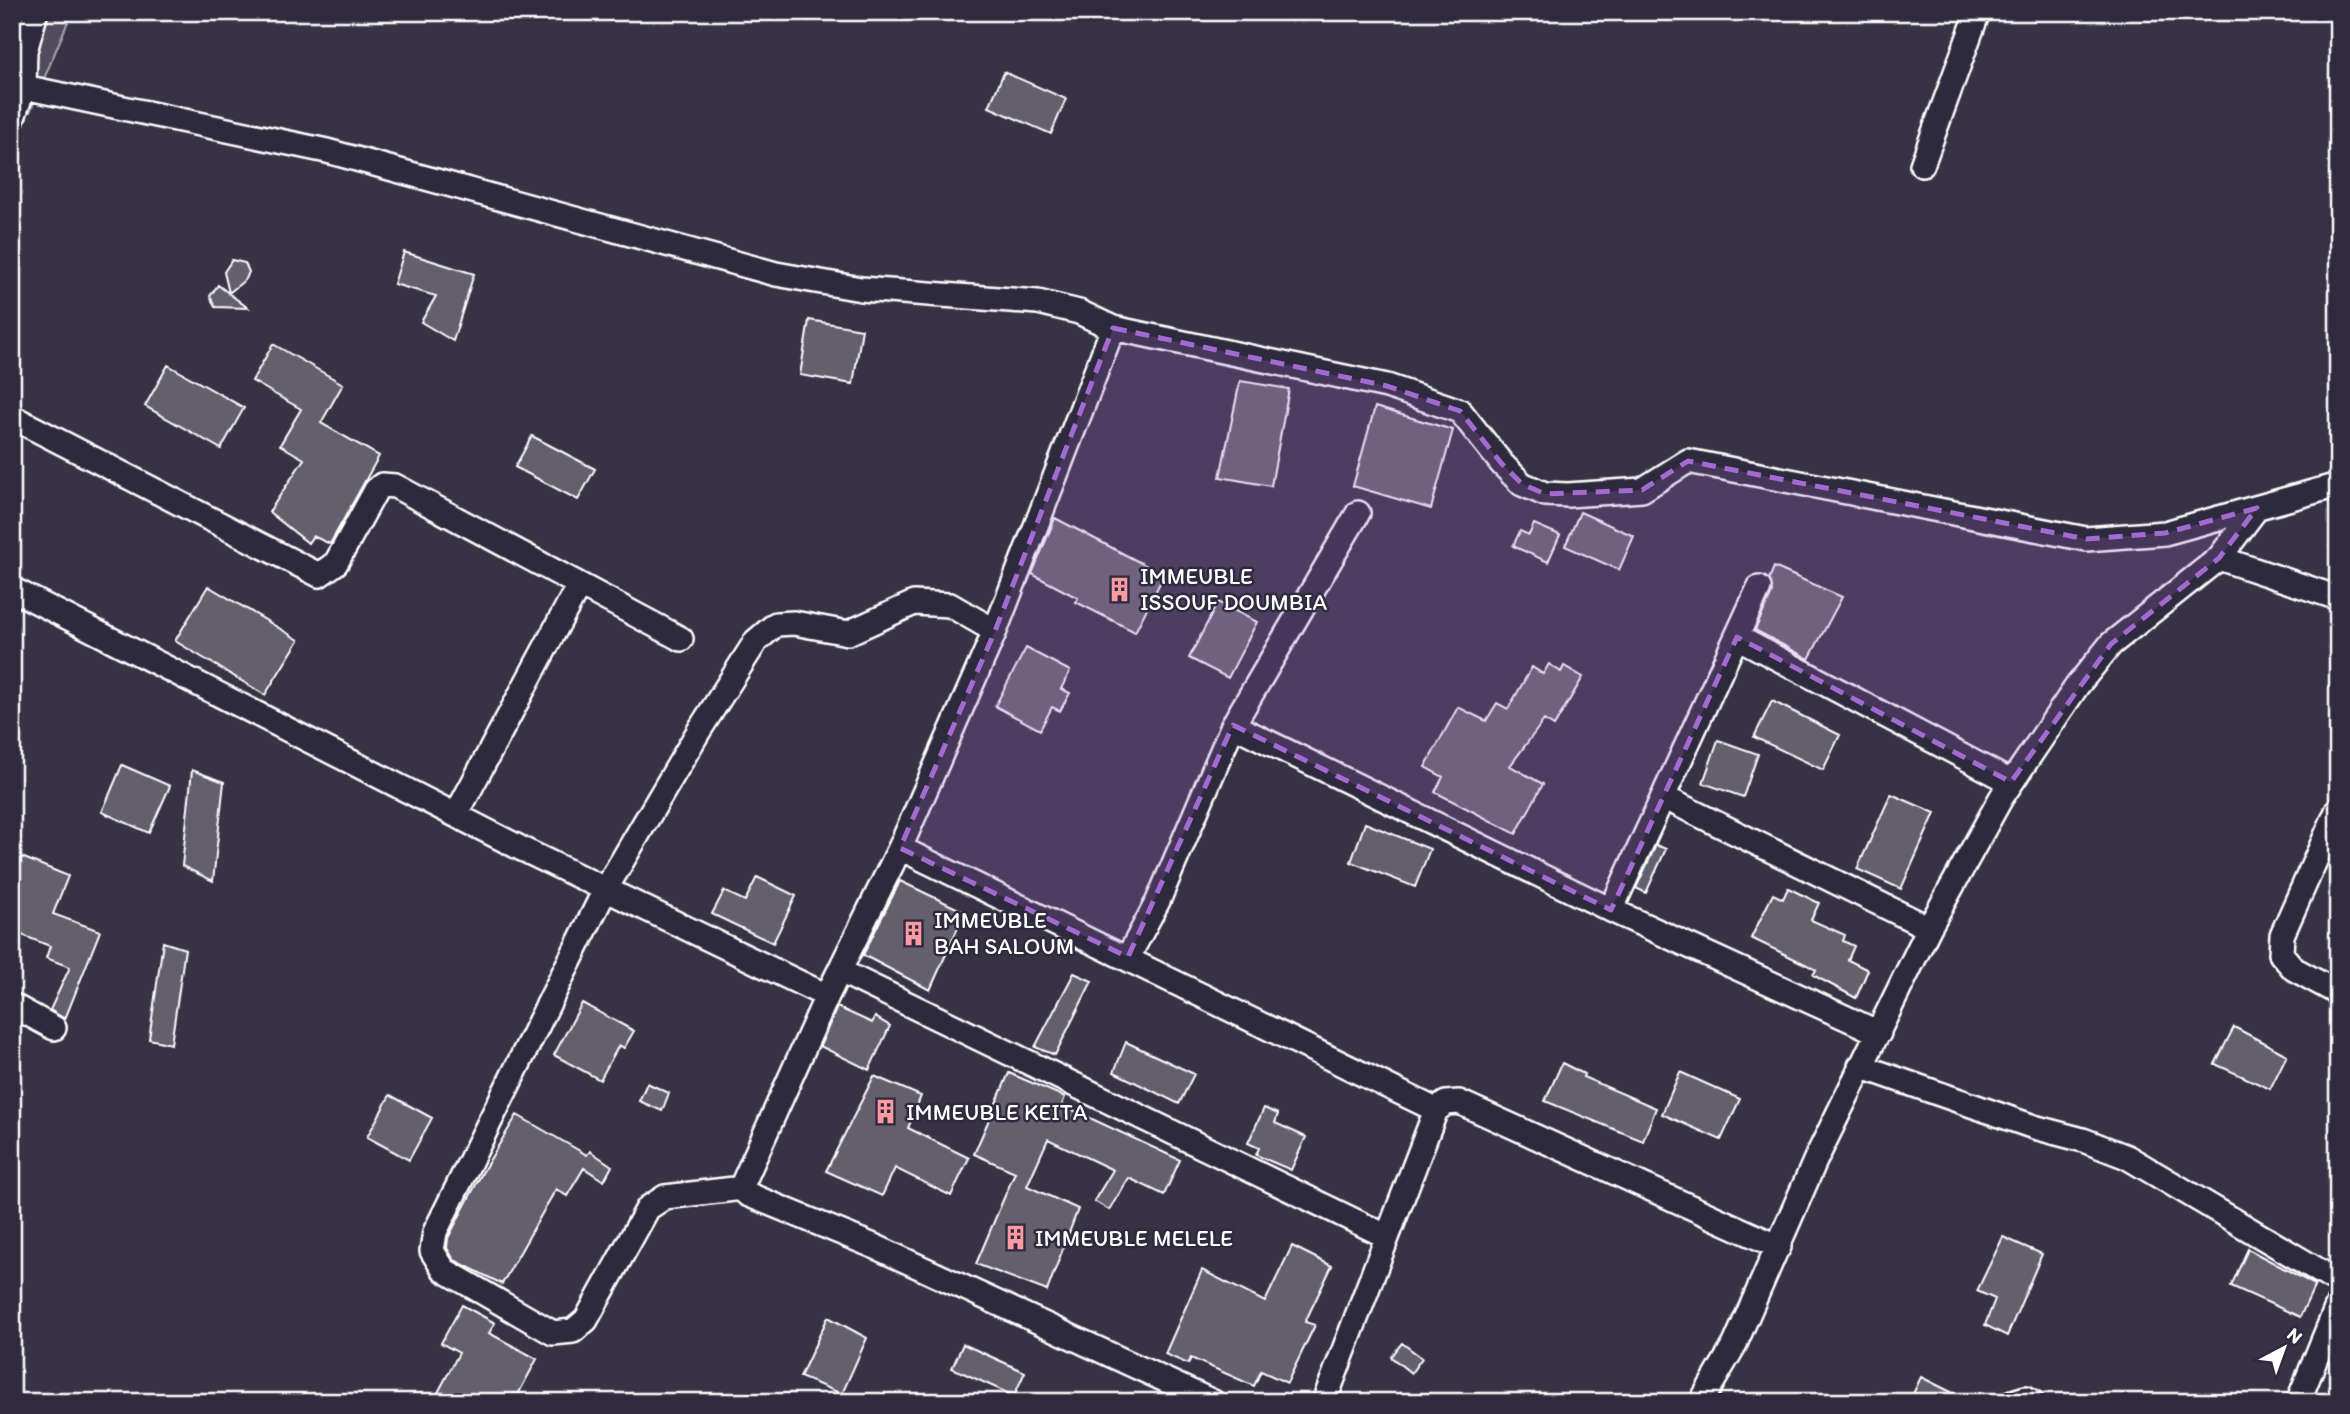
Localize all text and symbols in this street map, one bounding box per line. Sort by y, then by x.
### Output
place label: IMMEUBLE ISSOUF DOUMBIA [1140,562,1328,616]
building icon: IMMEUBLE ISSOUF DOUMBIA [1106,575,1134,603]
place label: IMMEUBLE BAH SALOUM [934,906,1074,960]
building icon: IMMEUBLE BAH SALOUM [900,919,928,947]
building icon: IMMEUBLE KEITA [872,1098,900,1126]
place label: IMMEUBLE KEITA [906,1098,1088,1126]
building icon: IMMEUBLE MELELE [1001,1224,1029,1252]
place label: IMMEUBLE MELELE [1035,1224,1233,1252]
north arrow [2248,1312,2318,1382]
text: N [2282,1323,2307,1348]

